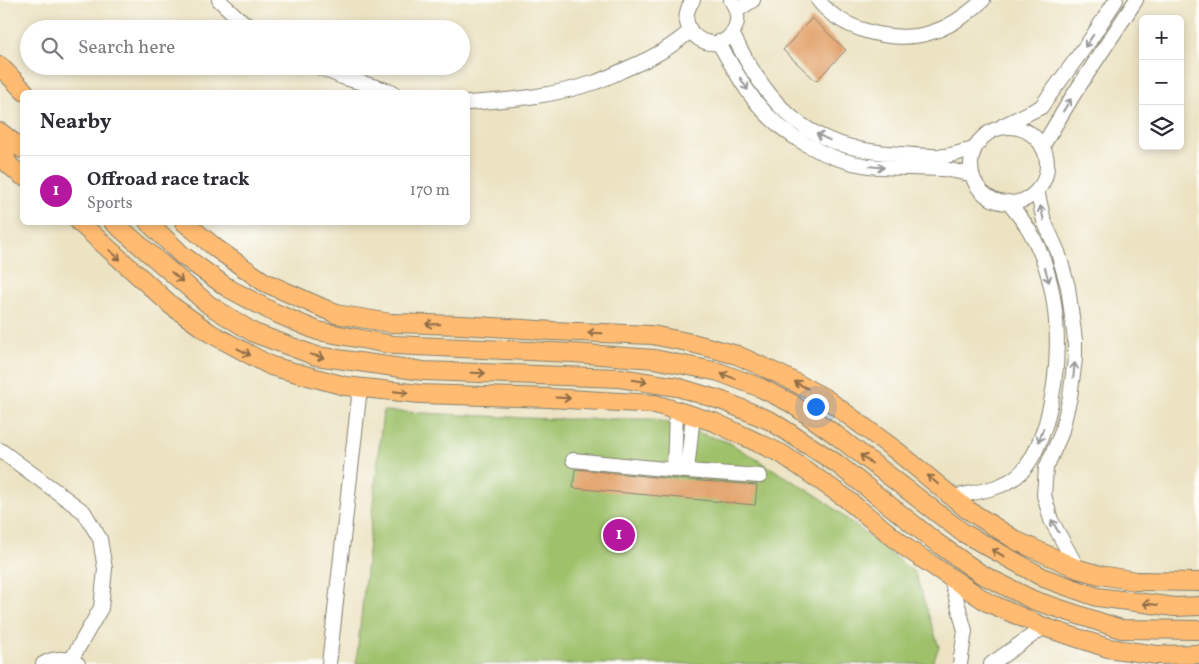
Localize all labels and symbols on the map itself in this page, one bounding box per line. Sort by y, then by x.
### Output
one-way arrow [1084,34,1094,48]
one-way arrow [739,77,749,91]
one-way arrow [1062,98,1073,112]
one-way arrow [816,132,831,142]
one-way arrow [869,162,885,172]
one-way arrow [1037,205,1046,221]
one-way arrow [108,249,121,261]
one-way arrow [1043,267,1053,283]
one-way arrow [170,272,183,283]
one-way arrow [425,319,442,329]
one-way arrow [587,329,603,338]
one-way arrow [237,347,252,357]
one-way arrow [308,352,324,361]
one-way arrow [1069,362,1078,378]
one-way arrow [470,368,486,377]
one-way arrow [721,371,736,380]
one-way arrow [632,376,648,386]
one-way arrow [794,380,809,390]
one-way arrow [392,387,408,397]
one-way arrow [555,394,571,403]
your location [803,394,829,420]
one-way arrow [1036,427,1045,442]
one-way arrow [860,453,873,464]
one-way arrow [926,475,939,486]
pin: 1 [603,516,635,554]
one-way arrow [1049,519,1059,533]
one-way arrow [991,548,1006,558]
one-way arrow [1143,599,1159,609]

